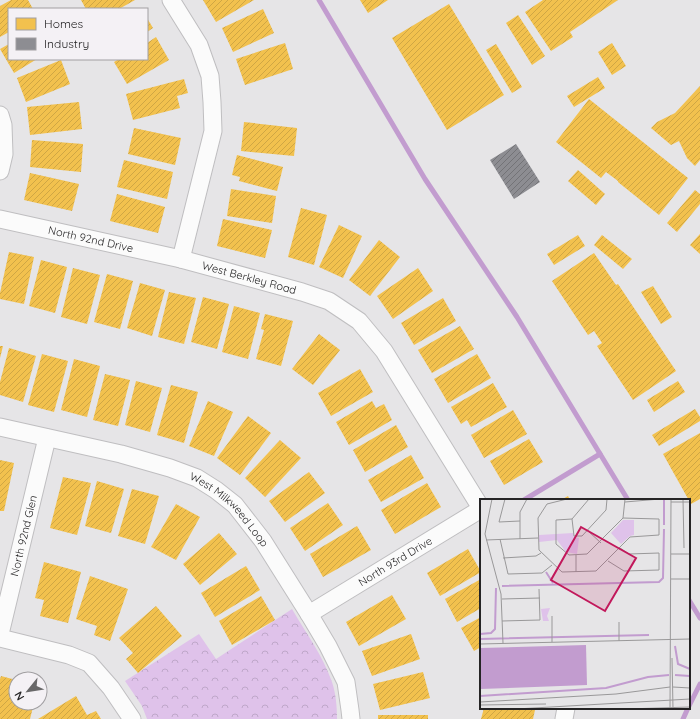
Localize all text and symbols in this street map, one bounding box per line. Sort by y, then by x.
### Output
legend [8,8,148,60]
text: Homes [44,16,84,31]
text: Industry [44,36,89,51]
street label: North 92nd Drive [47,223,135,255]
street label: West Berkley Road [200,258,298,297]
street label: West Milkweed Loop [188,469,272,550]
street label: North 92nd Glen [7,494,40,578]
inset map [480,499,690,709]
street label: North 93rd Drive [356,534,435,589]
north arrow [8,671,48,711]
text: N [11,689,27,703]

